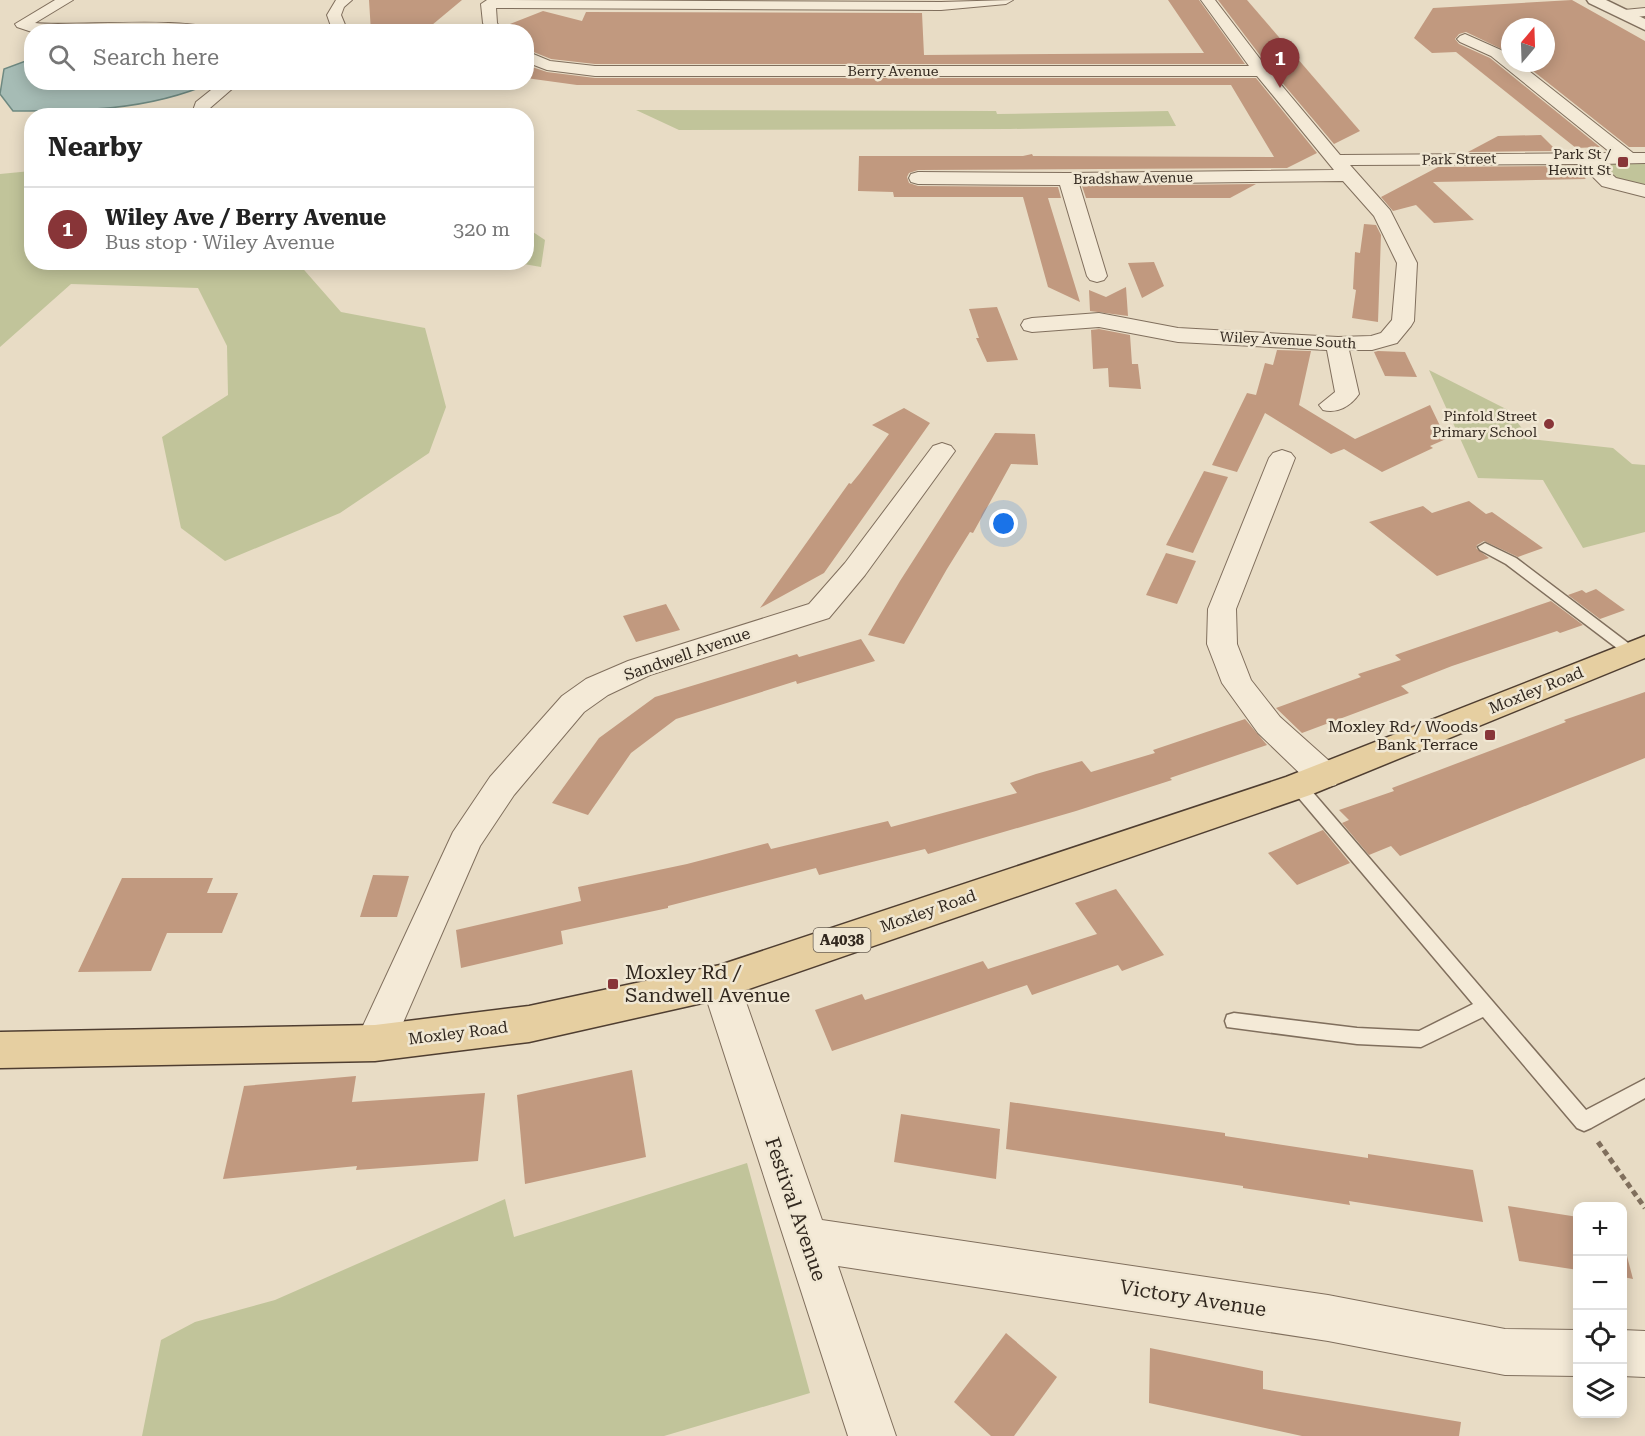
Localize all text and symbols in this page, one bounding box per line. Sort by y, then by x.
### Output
north arrow [1501,18,1555,72]
search box [24,24,534,90]
pin: 1 [1260,38,1300,88]
icon: search [45,41,78,74]
text: Search here [93,45,219,70]
street label: Berry Avenue [848,63,939,79]
text: Nearby [48,132,142,162]
place label: Park St / Hewitt St [1548,146,1612,178]
street label: Park Street [1422,150,1496,168]
marker: Park St / Hewitt St [1616,155,1630,169]
street label: Bradshaw Avenue [1073,169,1193,187]
text: Wiley Ave / Berry Avenue [105,205,386,230]
text: 1 [62,217,73,241]
text: 320 m [453,217,510,241]
text: Bus stop · Wiley Avenue [105,230,335,254]
street label: Wiley Avenue South [1219,328,1357,352]
place label: Pinfold Street Primary School [1432,408,1538,440]
marker: Pinfold Street Primary School [1542,417,1556,431]
your location [989,509,1018,538]
street label: Sandwell Avenue [621,623,753,684]
street label: Moxley Road [1486,662,1586,718]
place label: Moxley Rd / Woods Bank Terrace [1328,717,1478,754]
marker: Moxley Rd / Woods Bank Terrace [1483,728,1497,742]
street label: Moxley Road [878,886,978,936]
road number: A4038 [814,928,870,952]
place label: Moxley Rd / Sandwell Avenue [625,960,790,1007]
marker: Moxley Rd / Sandwell Avenue [606,977,620,991]
street label: Moxley Road [407,1017,509,1049]
street label: Festival Avenue [760,1134,832,1284]
map controls [1573,1202,1627,1418]
button: + [1573,1202,1627,1256]
button: − [1573,1256,1627,1310]
street label: Victory Avenue [1118,1275,1268,1321]
button: locate [1573,1310,1627,1364]
button: layers [1573,1364,1627,1418]

